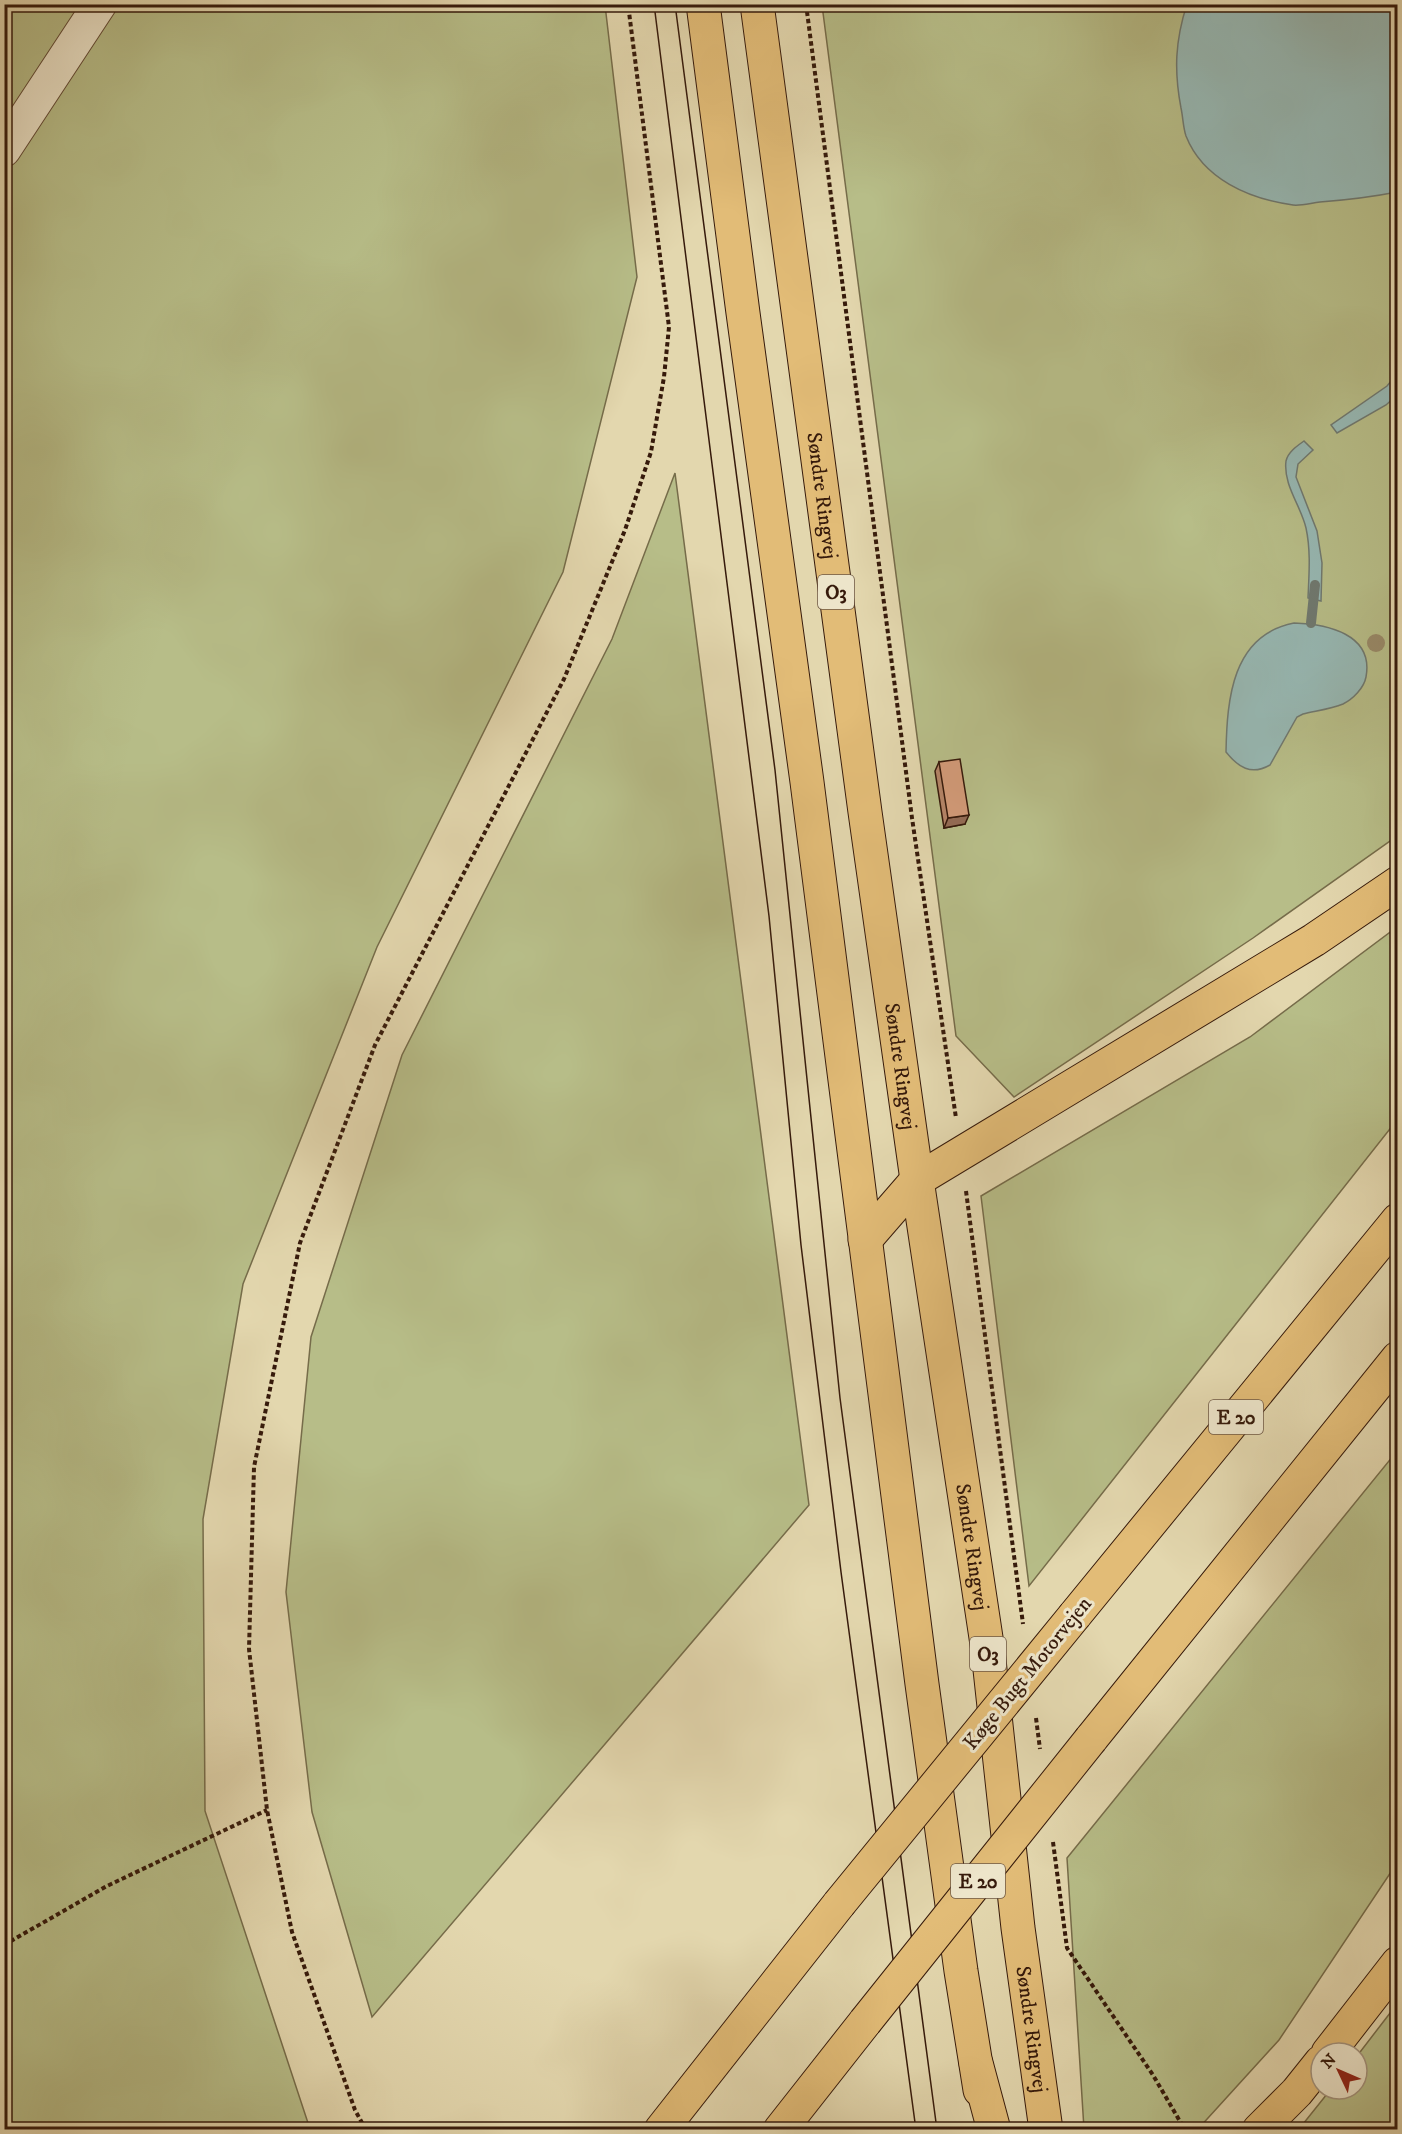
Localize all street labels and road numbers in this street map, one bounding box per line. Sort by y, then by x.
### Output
street label: Søndre Ringvej [800,431,843,561]
road number: O3 [818,575,854,609]
street label: Søndre Ringvej [878,1001,922,1132]
road number: E 20 [1209,1400,1263,1434]
street label: Søndre Ringvej [949,1482,994,1612]
street label: Køge Bugt Motorvejen [958,1592,1098,1756]
road number: O3 [970,1637,1006,1671]
road number: E 20 [951,1864,1005,1898]
street label: Søndre Ringvej [1009,1964,1053,2094]

